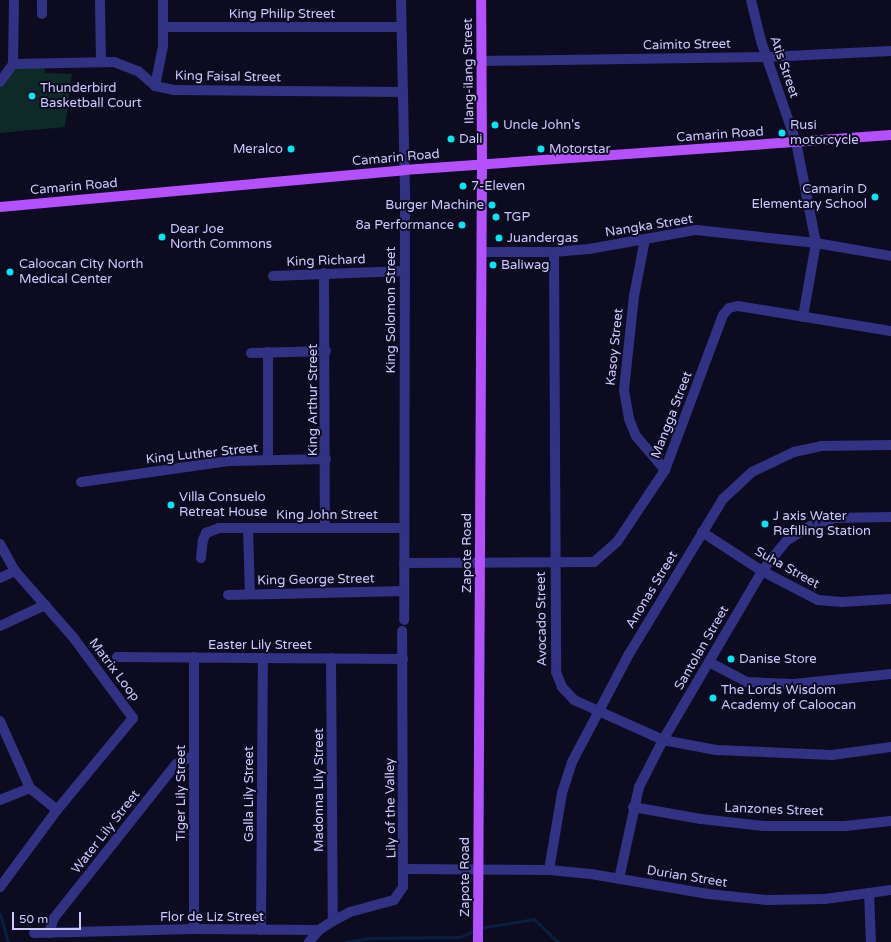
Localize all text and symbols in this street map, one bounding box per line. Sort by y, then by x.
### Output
street label: King Philip Street [229,6,335,22]
street label: Ilang-ilang Street [460,18,478,124]
street label: Atis Street [766,34,802,100]
street label: Caimito Street [643,36,731,54]
street label: King Faisal Street [175,68,281,86]
place label: Thunderbird Basketball Court [40,81,142,112]
marker: Thunderbird Basketball Court [27,91,37,101]
place label: Uncle John's [503,117,580,133]
place label: Rusi motorcycle [790,118,859,149]
marker: Uncle John's [490,120,500,130]
street label: Camarin Road [676,124,764,146]
marker: Rusi motorcycle [777,128,787,138]
place label: Dali [459,131,482,147]
marker: Dali [446,134,456,144]
place label: Meralco [233,141,283,157]
place label: Motorstar [549,141,610,157]
marker: Meralco [286,144,296,154]
marker: Motorstar [536,144,546,154]
street label: Camarin Road [352,146,440,170]
street label: Camarin Road [30,175,118,199]
place label: 7-Eleven [471,178,525,194]
marker: 7-Eleven [458,181,468,191]
place label: Camarin D Elementary School [752,182,867,213]
marker: Camarin D Elementary School [870,192,880,202]
place label: Burger Machine [385,197,484,213]
marker: Burger Machine [487,200,497,210]
place label: TGP [504,209,530,225]
street label: Nangka Street [604,211,694,241]
marker: TGP [491,212,501,222]
place label: 8a Performance [355,217,454,233]
marker: 8a Performance [457,220,467,230]
place label: Dear Joe North Commons [170,222,272,253]
place label: Juandergas [507,230,578,246]
marker: Dear Joe North Commons [157,232,167,242]
marker: Juandergas [494,233,504,243]
street label: King Solomon Street [383,247,399,373]
street label: King Richard [286,252,366,270]
place label: Caloocan City North Medical Center [19,257,143,288]
place label: Baliwag [501,257,550,273]
marker: Baliwag [488,260,498,270]
marker: Caloocan City North Medical Center [4,266,16,278]
street label: Kasoy Street [603,308,627,386]
street label: King Arthur Street [305,344,321,456]
street label: Mangga Street [648,369,696,461]
street label: King Luther Street [145,440,259,468]
place label: Villa Consuelo Retreat House [179,490,267,521]
marker: Villa Consuelo Retreat House [166,500,176,510]
street label: King John Street [276,507,378,523]
place label: J axis Water Refilling Station [773,509,871,540]
street label: Zapote Road [459,513,475,593]
marker: J axis Water Refilling Station [760,519,770,529]
street label: Suha Street [752,544,822,592]
street label: Anonas Street [623,549,681,631]
street label: King George Street [257,571,375,589]
street label: Avocado Street [533,571,551,667]
street label: Santolan Street [672,603,732,693]
street label: Matrix Loop [85,635,143,705]
street label: Easter Lily Street [208,637,312,653]
place label: Danise Store [739,651,817,667]
marker: Danise Store [726,654,736,664]
place label: The Lords Wisdom Academy of Caloocan [721,683,856,714]
marker: The Lords Wisdom Academy of Caloocan [708,693,718,703]
street label: Madonna Lily Street [311,728,327,852]
street label: Tiger Lily Street [173,745,189,841]
street label: Galla Lily Street [241,746,257,842]
street label: Lily of the Valley [382,758,400,858]
street label: Water Lily Street [69,787,143,877]
street label: Lanzones Street [724,800,824,820]
street label: Zapote Road [457,837,473,917]
street label: Durian Street [646,863,728,891]
scale bar [14,904,83,930]
street label: Flor de Liz Street [160,909,264,925]
text: 50 m [19,912,48,926]

